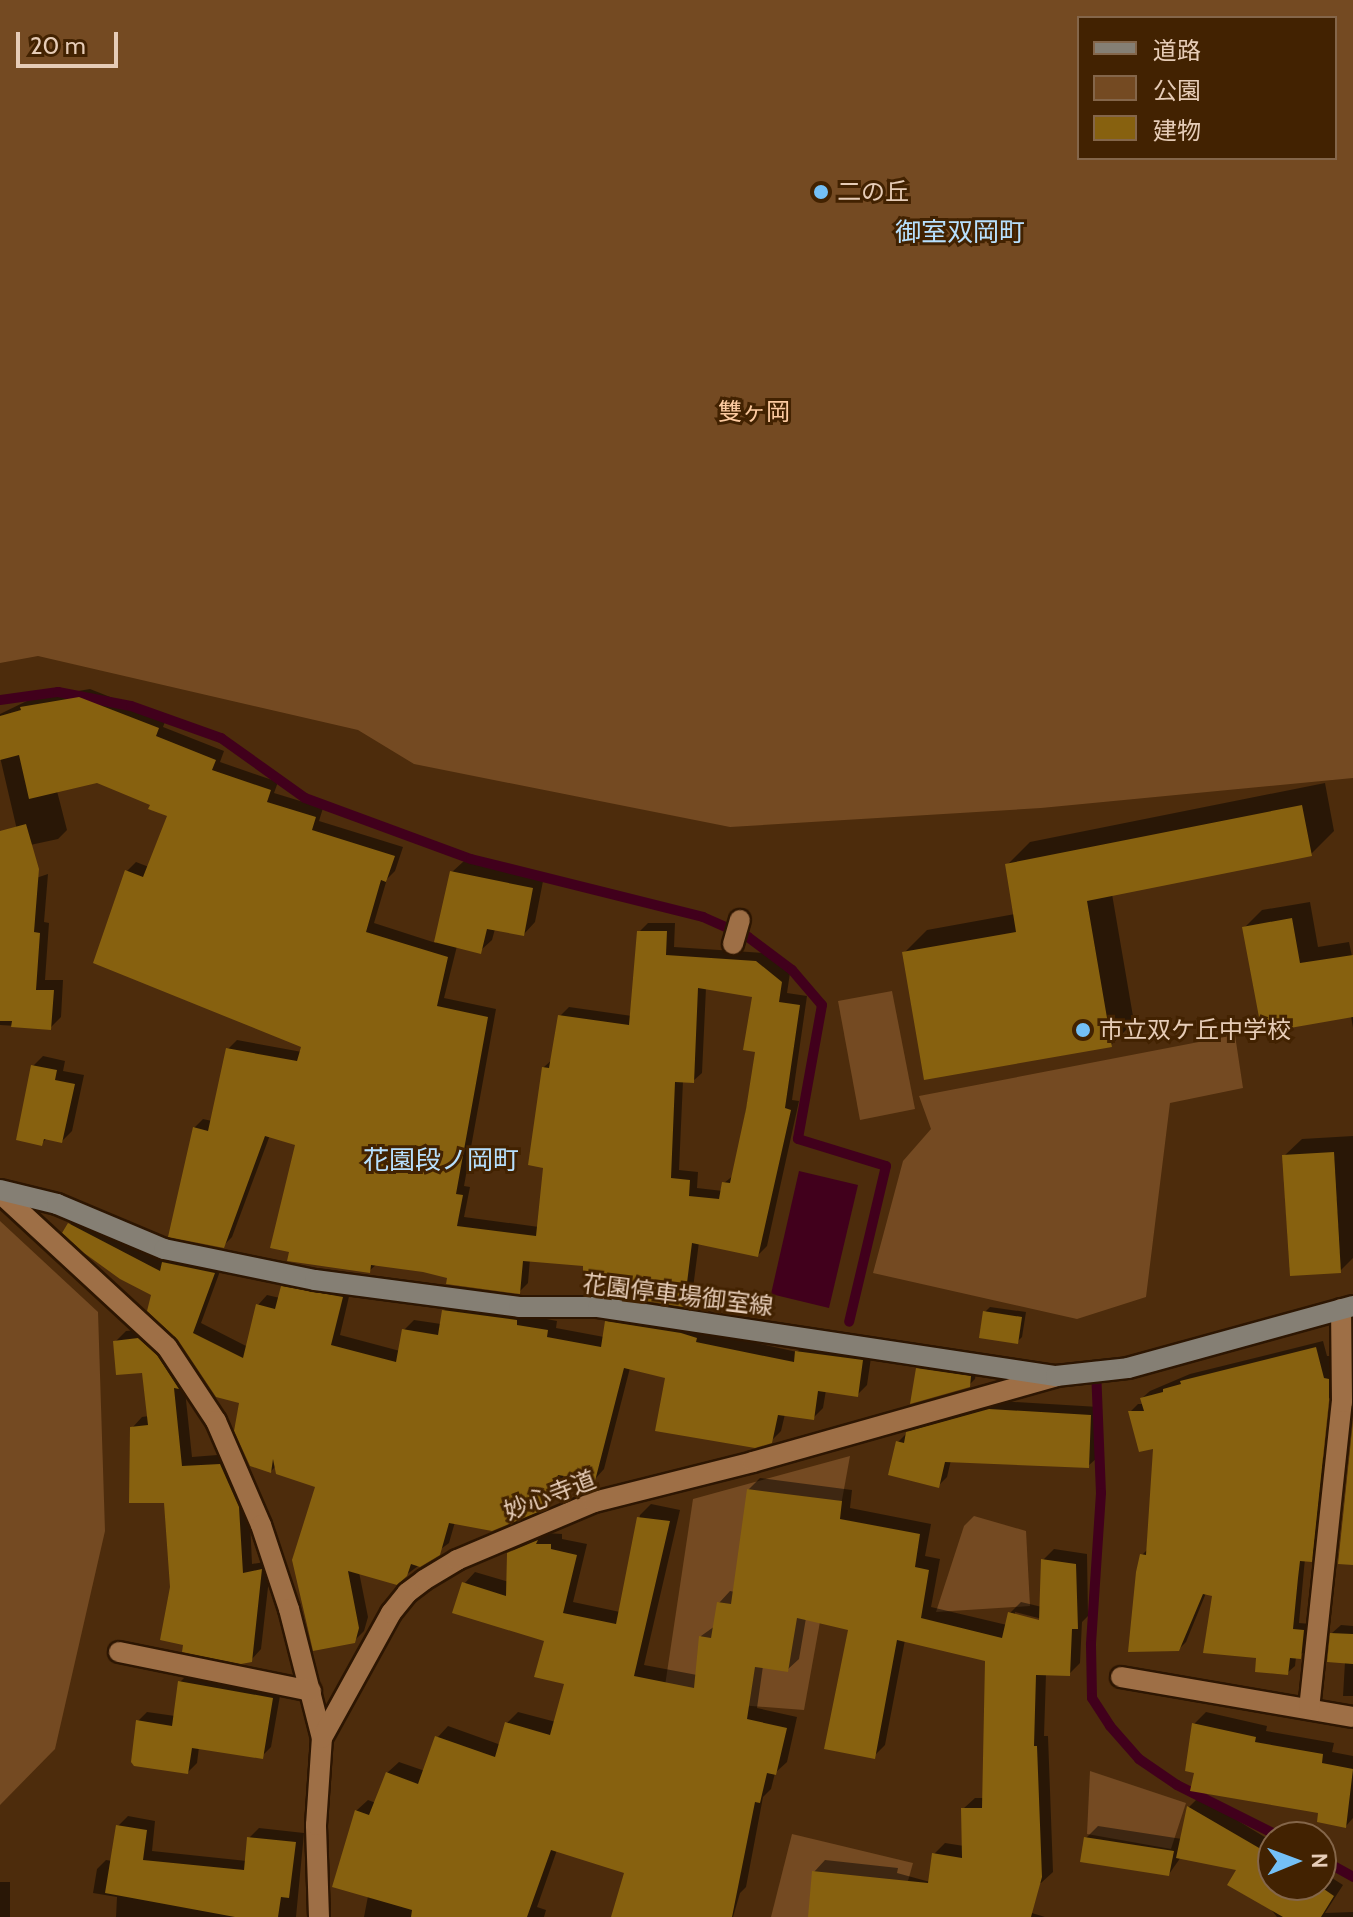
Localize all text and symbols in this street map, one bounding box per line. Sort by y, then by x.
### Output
scale bar [20,16,122,66]
legend [1077,16,1337,160]
text: 20 m [30,31,86,60]
text: 道路 [1153,36,1201,65]
text: 公園 [1153,76,1201,105]
text: 建物 [1153,116,1201,145]
place label: 二の丘 [837,178,909,206]
marker: 二の丘 [812,183,830,201]
district label: 御室双岡町 [895,217,1025,249]
park label: 雙ヶ岡 [718,398,790,426]
place label: 市立双ケ丘中学校 [1099,1016,1291,1044]
marker: 市立双ケ丘中学校 [1074,1021,1092,1039]
district label: 花園段ノ岡町 [363,1145,519,1177]
street label: 花園停車場御室線 [581,1269,775,1321]
street label: 妙心寺道 [500,1464,600,1526]
north arrow [1257,1821,1337,1901]
text: N [1306,1853,1333,1869]

